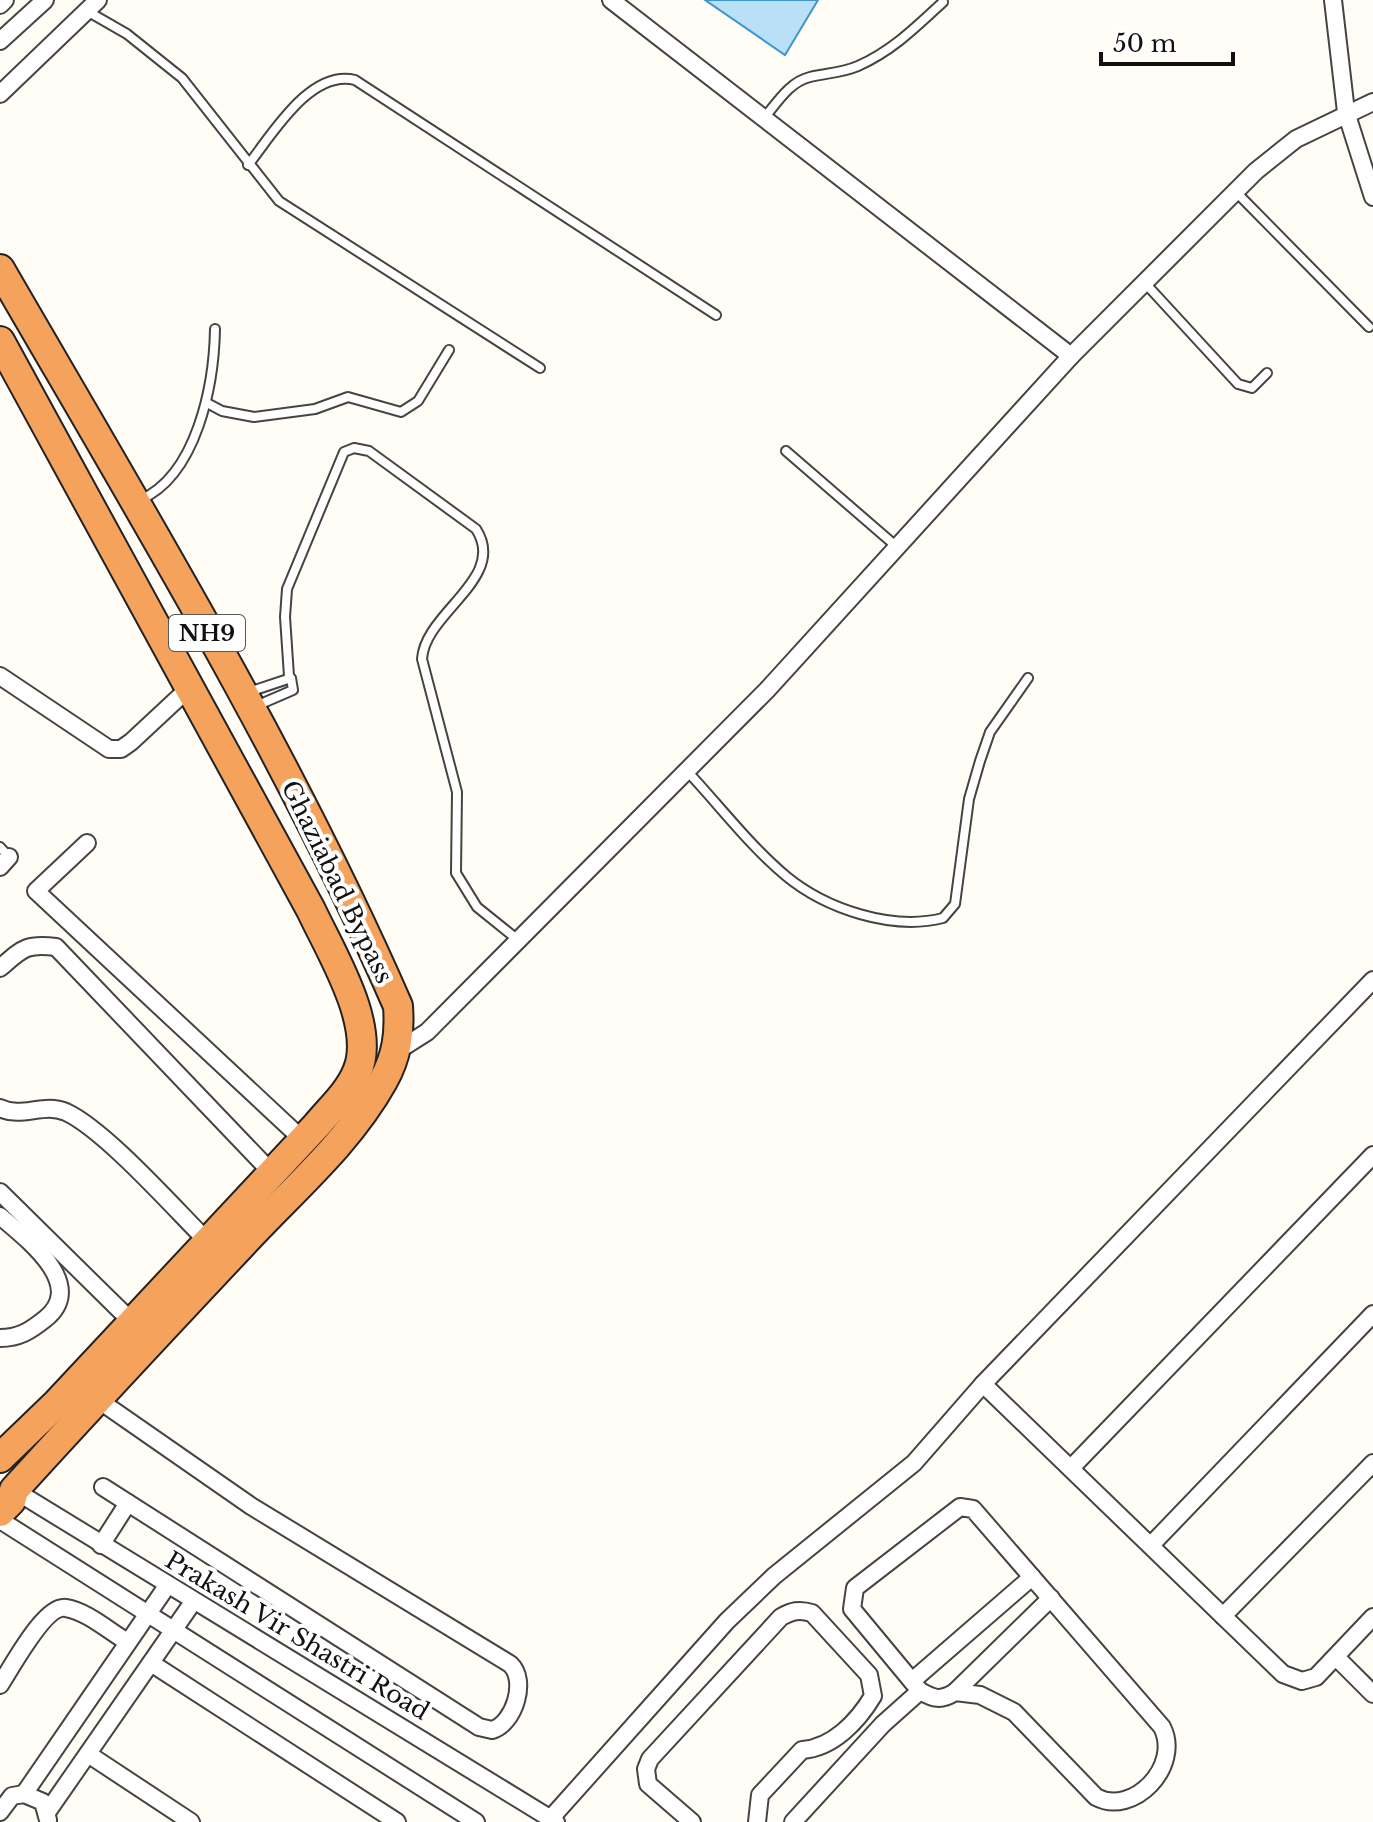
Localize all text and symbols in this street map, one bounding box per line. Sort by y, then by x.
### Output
scale bar [1101,16,1233,66]
text: 50 m [1113,29,1177,58]
road number: NH9 [169,615,245,651]
street label: Ghaziabad Bypass [276,776,399,988]
street label: Prakash Vir Shastri Road [160,1545,434,1726]

